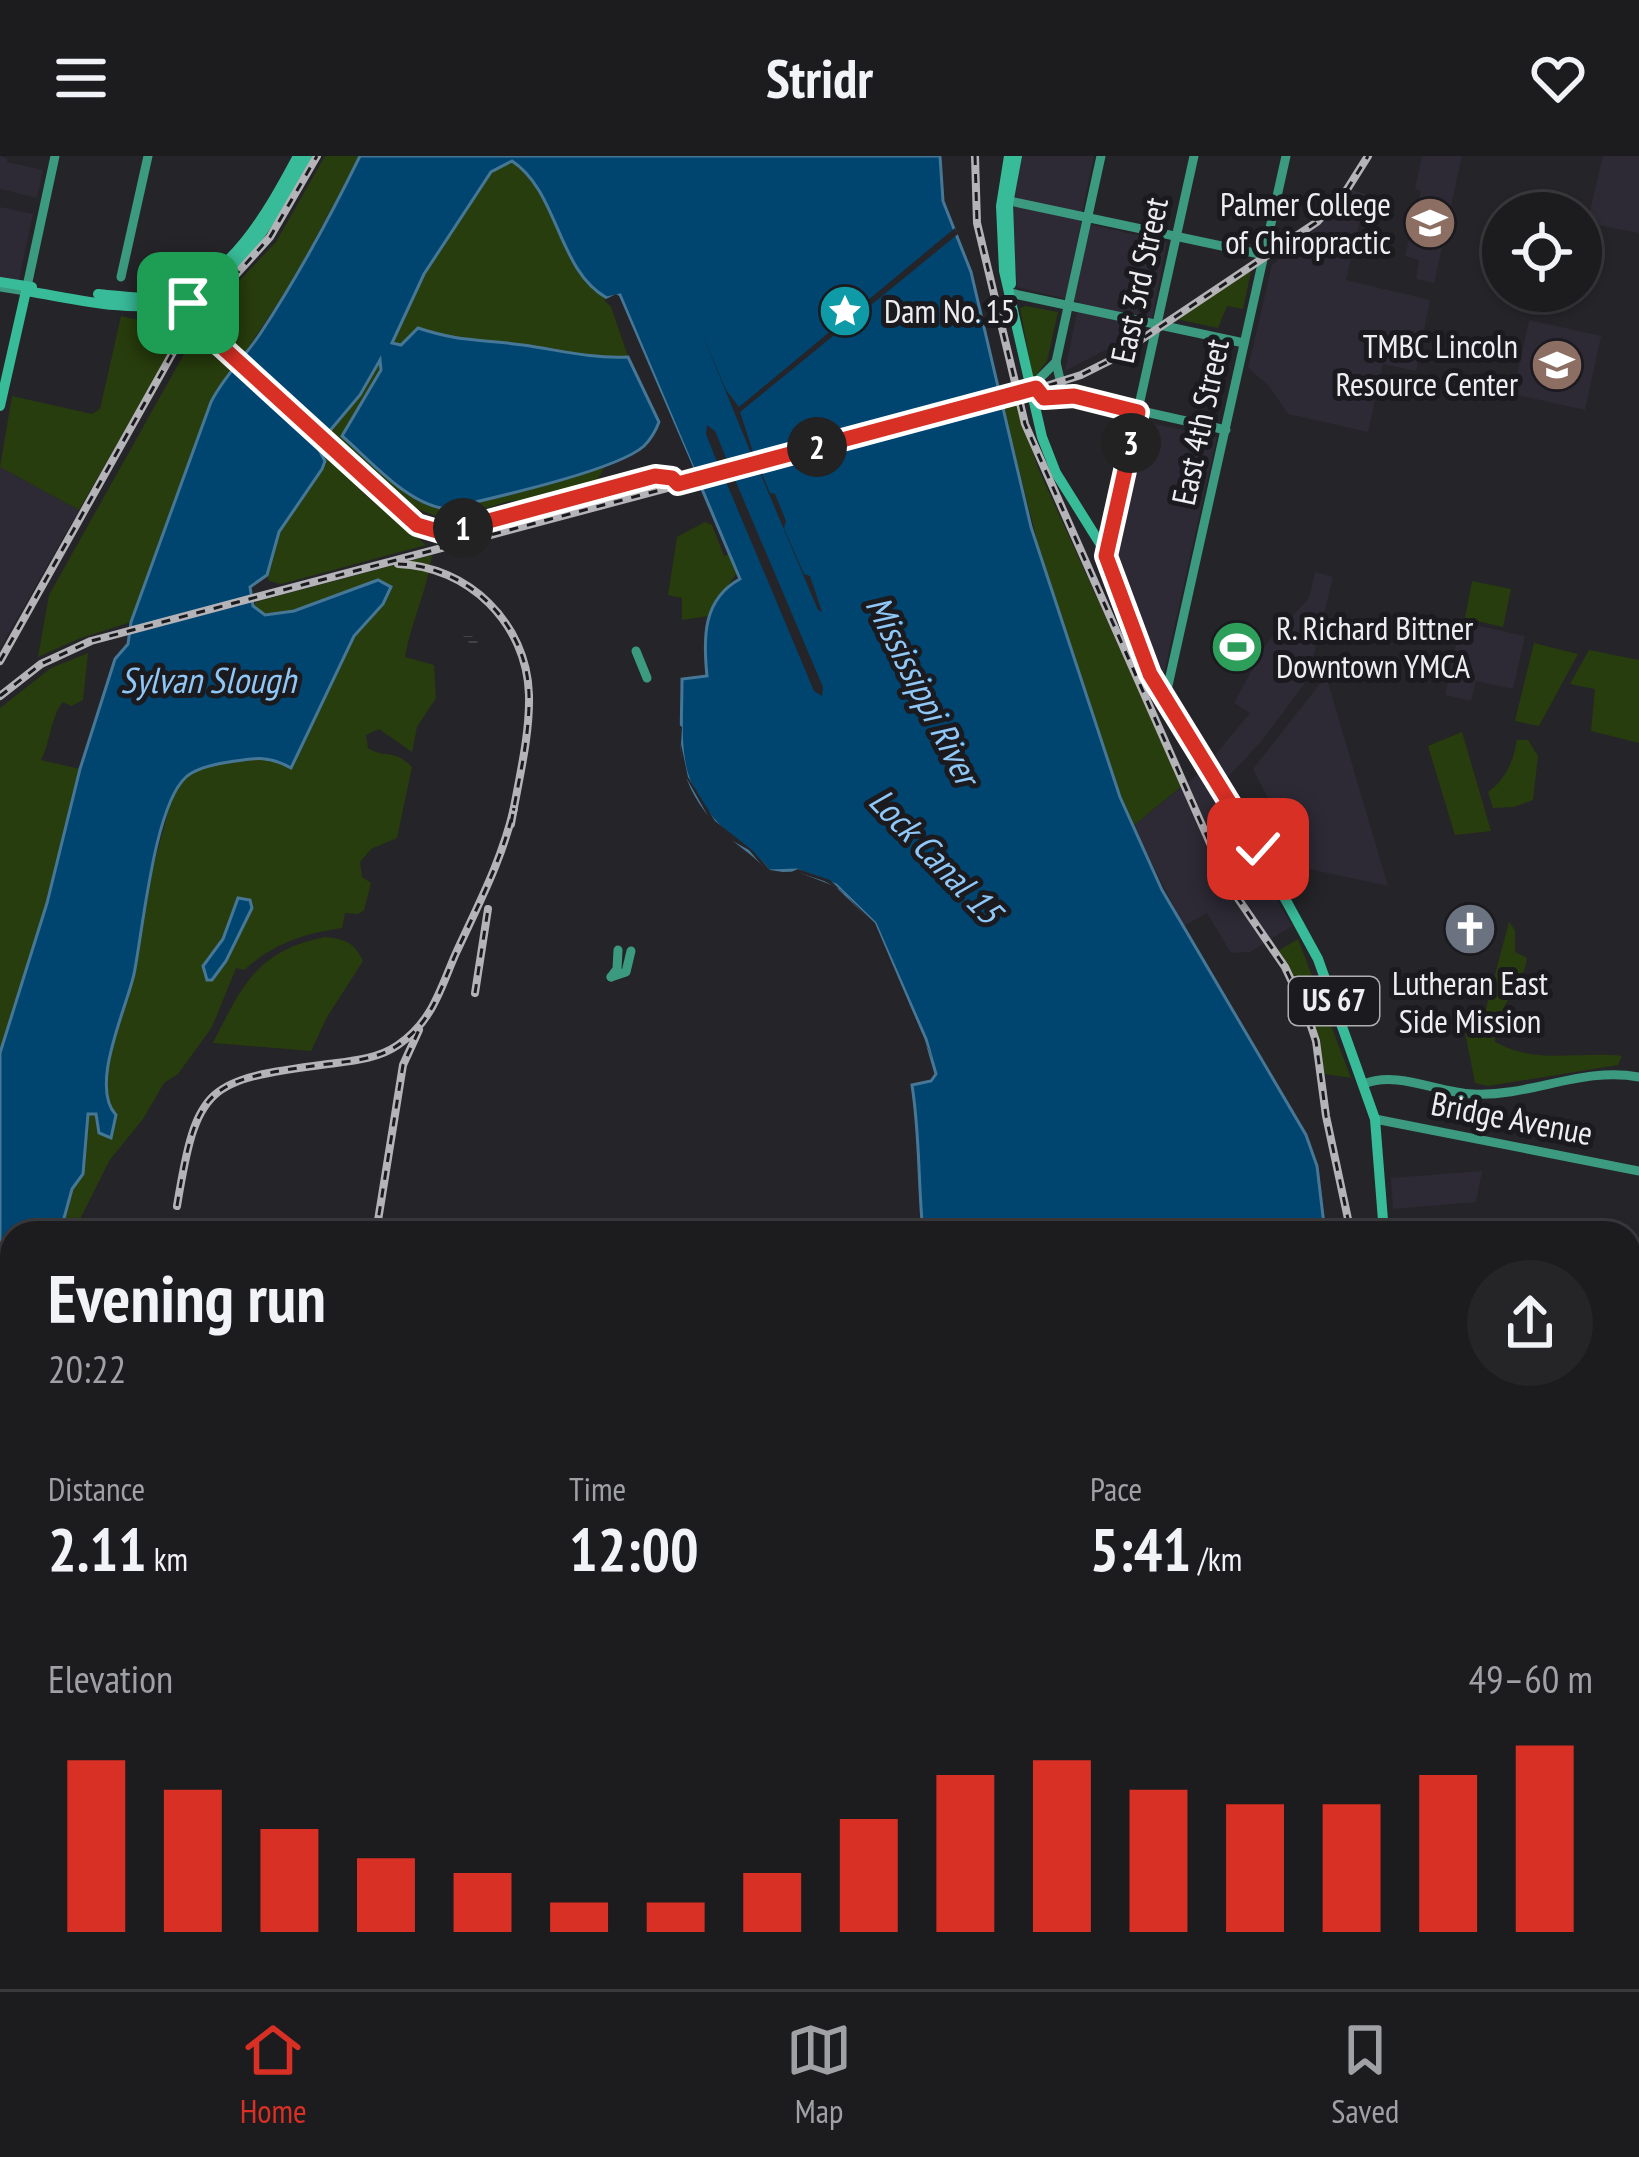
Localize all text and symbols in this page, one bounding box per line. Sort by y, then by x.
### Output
text: Stridr [766,43,873,113]
icon: menu [48,45,114,111]
icon: heart [1525,45,1591,111]
place label: Palmer College of Chiropractic [1220,182,1391,263]
map controls [1482,192,1602,312]
button: locate [1482,192,1602,312]
street label: East 3rd Street [1100,193,1177,367]
school or university icon: Palmer College of Chiropractic [1402,195,1458,251]
pin [137,252,239,354]
icon: arrive [155,270,221,336]
place icon: Dam No. 15 [817,283,873,339]
place label: Dam No. 15 [884,289,1015,332]
place label: TMBC Lincoln Resource Center [1335,324,1518,405]
street label: East 4th Street [1161,335,1238,509]
school or university icon: TMBC Lincoln Resource Center [1529,337,1585,393]
pin: 3 [1101,413,1161,473]
pin: 2 [787,417,847,477]
text: 3 [1123,421,1139,464]
text: 2 [809,425,825,468]
pin: 1 [433,498,493,558]
text: 1 [455,506,471,549]
water label: Mississippi River [856,588,993,797]
place label: R. Richard Bittner Downtown YMCA [1276,606,1473,687]
sports icon: R. Richard Bittner Downtown YMCA [1209,619,1265,675]
water label: Sylvan Slough [120,656,298,703]
water label: Lock Canal 15 [860,778,1015,936]
pin [1207,798,1309,900]
icon: check [1225,816,1291,882]
church icon: Lutheran East Side Mission [1442,901,1498,957]
place label: Lutheran East Side Mission [1392,961,1548,1042]
road number: US 67 [1289,977,1379,1025]
street label: Bridge Avenue [1428,1081,1596,1154]
text: Evening run [48,1255,326,1340]
button: share [1467,1260,1593,1386]
text: 20:22 [48,1343,126,1394]
text: Distance [48,1467,145,1510]
text: Time [569,1467,626,1510]
text: Pace [1090,1467,1142,1510]
text: 2.11 [48,1510,147,1588]
text: 12:00 [569,1510,699,1588]
text: 5:41 [1090,1510,1191,1588]
text: km [147,1537,188,1580]
text: /km [1191,1537,1242,1580]
text: Elevation [48,1653,173,1704]
text: 49–60 m [1468,1653,1593,1704]
tab: Home [240,2017,307,2132]
tab: Map [786,2017,852,2132]
tab: Saved [1331,2017,1399,2132]

